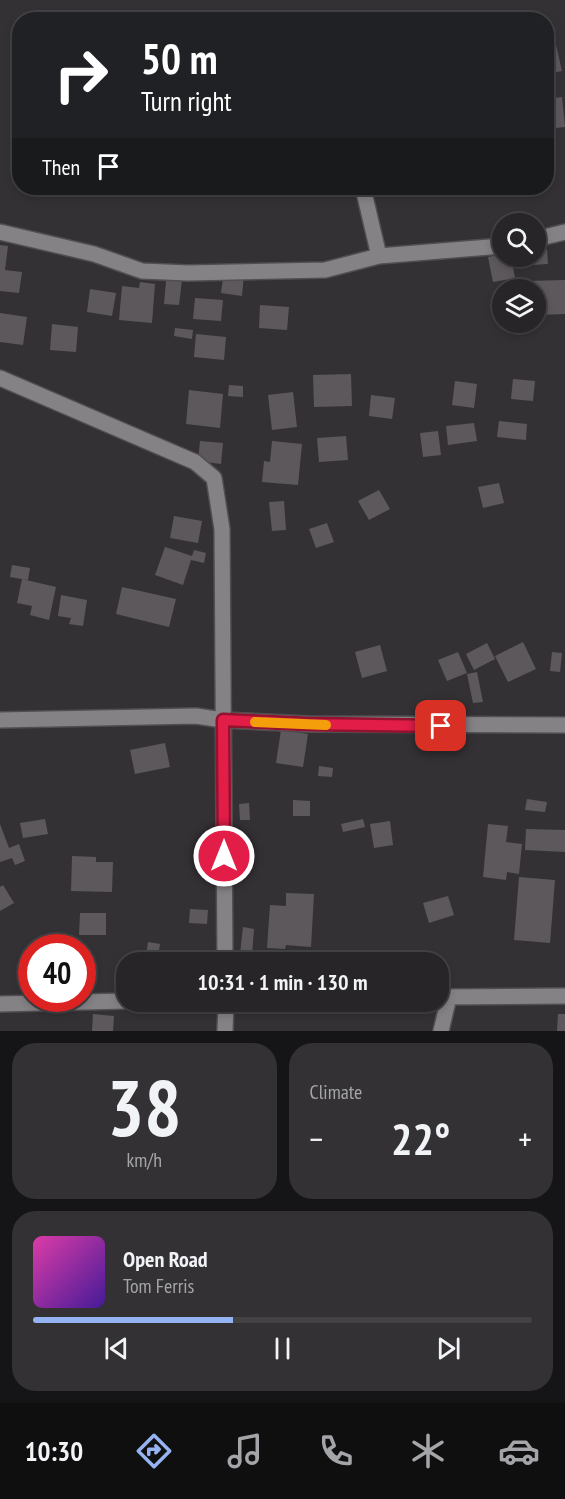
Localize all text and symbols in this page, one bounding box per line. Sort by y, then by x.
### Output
text: 50 m [141,31,218,86]
icon: right [42,36,120,114]
text: Turn right [141,84,232,118]
icon: arrive [92,150,125,183]
text: Then [42,153,80,181]
map controls [492,213,546,333]
button: search [492,213,546,267]
button: layers [492,279,546,333]
pin [415,700,466,751]
icon: arrive [424,709,457,742]
position arrow [192,824,256,888]
speed limit sign: 40 [18,934,96,1012]
text: 10:31 · 1 min · 130 m [197,968,368,996]
text: 38 [107,1057,182,1158]
text: Climate [310,1079,362,1105]
text: 22° [391,1109,450,1167]
text: − [310,1117,323,1160]
text: + [518,1117,532,1160]
text: km/h [127,1147,162,1173]
text: Open Road [123,1245,208,1273]
text: Tom Ferris [123,1273,194,1299]
icon: previous [100,1332,133,1365]
icon: pause [266,1332,299,1365]
icon: next [432,1332,465,1365]
icon: directions [133,1430,175,1472]
icon: music [224,1430,266,1472]
icon: phone [315,1430,357,1472]
icon: climate [407,1430,449,1472]
icon: car [498,1430,540,1472]
text: 10:30 [25,1434,83,1468]

